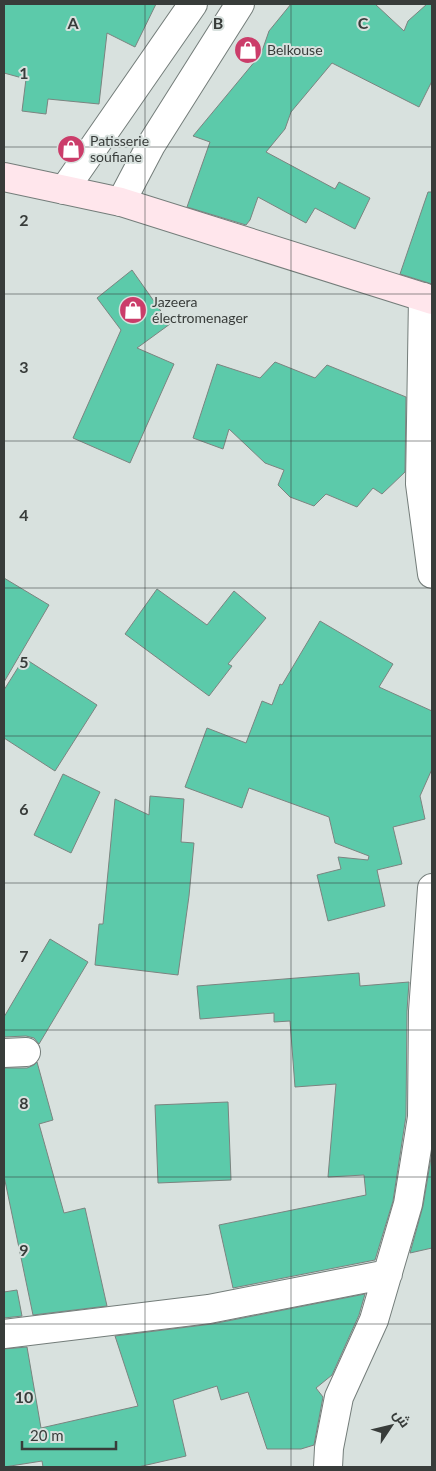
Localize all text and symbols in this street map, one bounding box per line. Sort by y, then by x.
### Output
text: A [66,13,79,32]
text: B [213,13,223,32]
text: C [358,13,369,32]
shop icon: Belkouse [233,35,263,65]
place label: Belkouse [267,41,323,58]
text: 1 [19,63,29,82]
place label: Patisserie soufiane [90,132,149,165]
shop icon: Patisserie soufiane [56,134,86,164]
text: 2 [19,210,29,229]
place label: Jazeera électromenager [152,293,248,326]
shop icon: Jazeera électromenager [118,295,148,325]
text: 3 [19,357,29,376]
text: 4 [19,505,29,524]
text: 5 [19,652,29,671]
text: 6 [19,799,29,818]
text: 7 [19,946,29,965]
text: 8 [19,1093,29,1112]
text: 9 [19,1240,29,1259]
text: 10 [15,1387,33,1406]
north arrow [366,1401,416,1451]
text: ش [389,1406,414,1431]
scale bar [22,1418,116,1450]
text: 20 m [30,1426,64,1444]

